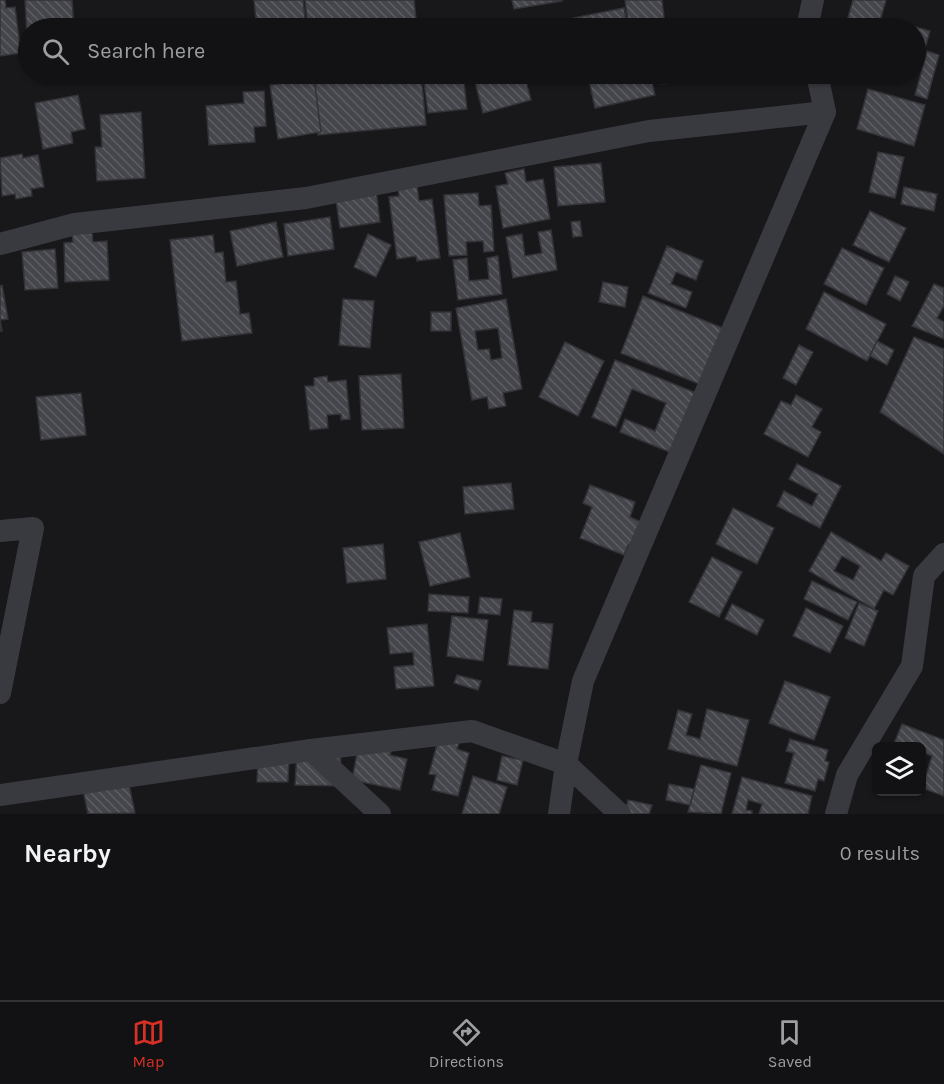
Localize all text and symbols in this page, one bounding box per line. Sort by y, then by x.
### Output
search box [18,18,926,84]
icon: search [39,35,72,68]
text: Search here [87,38,205,64]
map controls [872,742,926,796]
button: layers [872,742,926,796]
text: Nearby [24,838,111,869]
text: 0 results [840,842,920,865]
tab: Map [132,1016,165,1071]
tab: Directions [429,1016,504,1071]
tab: Saved [768,1016,812,1071]

